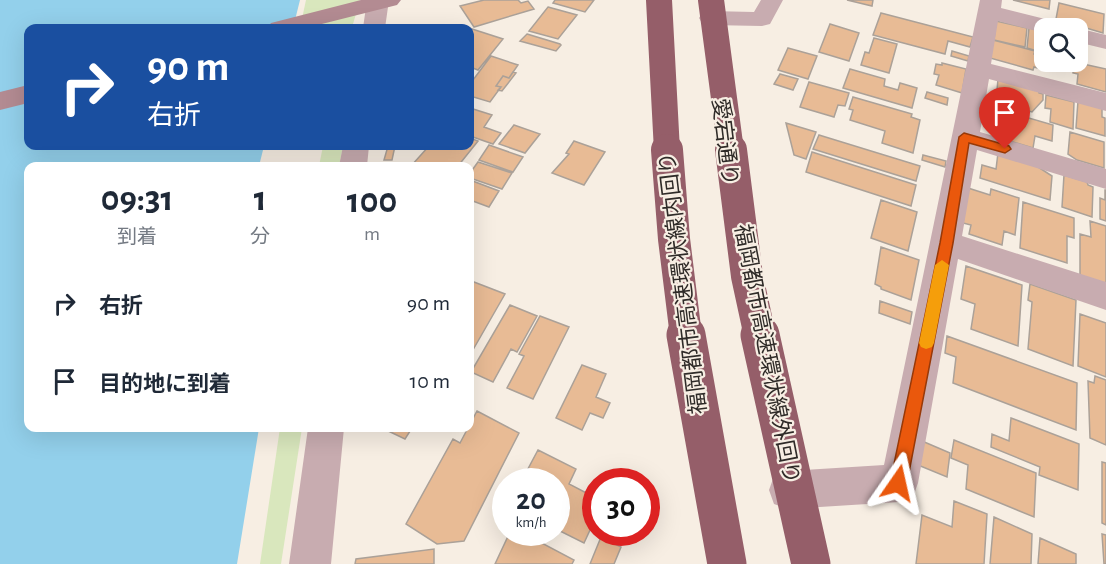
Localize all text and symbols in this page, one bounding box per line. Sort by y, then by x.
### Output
map controls [1034,18,1088,72]
button: search [1034,18,1088,72]
text: 90 m [147,46,229,88]
icon: right [48,48,126,126]
pin [979,87,1030,149]
icon: arrive [988,96,1021,129]
street label: 愛宕通り [709,97,742,187]
text: 右折 [147,102,201,129]
street label: 福岡都市高速環状線内回り [655,151,710,415]
text: 09:31 [101,181,174,217]
text: 1 [254,181,267,217]
text: 100 [347,183,397,219]
street label: 福岡都市高速環状線外回り [731,222,804,486]
text: m [364,224,380,244]
text: 到着 [117,227,157,247]
text: 分 [250,227,270,247]
icon: right [48,287,81,320]
text: 90 m [407,292,450,314]
text: 右折 [99,295,143,317]
icon: arrive [48,365,81,398]
text: 10 m [410,370,450,392]
text: 目的地に到着 [99,373,231,395]
position arrow [866,451,930,515]
speed limit sign: 30 [582,468,660,546]
text: 20 [516,485,546,515]
text: km/h [516,515,546,530]

